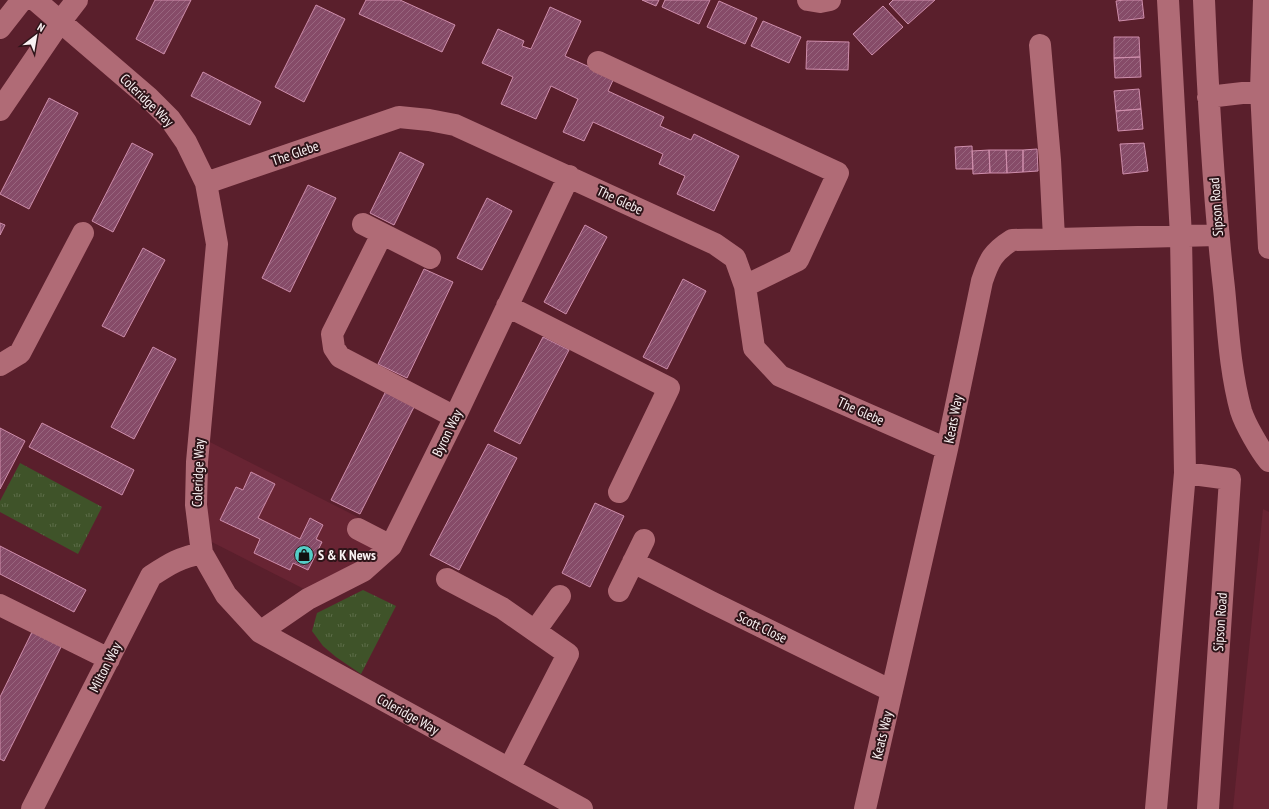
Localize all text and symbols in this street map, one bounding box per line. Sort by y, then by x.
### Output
north arrow [16,16,56,56]
text: N [35,20,47,35]
street label: Coleridge Way [116,70,178,131]
street label: The Glebe [269,136,321,169]
street label: Sipson Road [1205,177,1227,237]
street label: The Glebe [594,181,646,219]
street label: The Glebe [835,393,887,429]
street label: Keats Way [940,393,967,445]
street label: Byron Way [428,406,466,460]
street label: Coleridge Way [188,438,208,508]
shop icon: S & K News [293,544,315,566]
place label: S & K News [318,546,376,564]
street label: Sipson Road [1209,592,1231,652]
street label: Scott Close [734,607,790,647]
street label: Milton Way [85,638,126,695]
street label: Coleridge Way [374,690,443,739]
street label: Keats Way [868,708,896,761]

